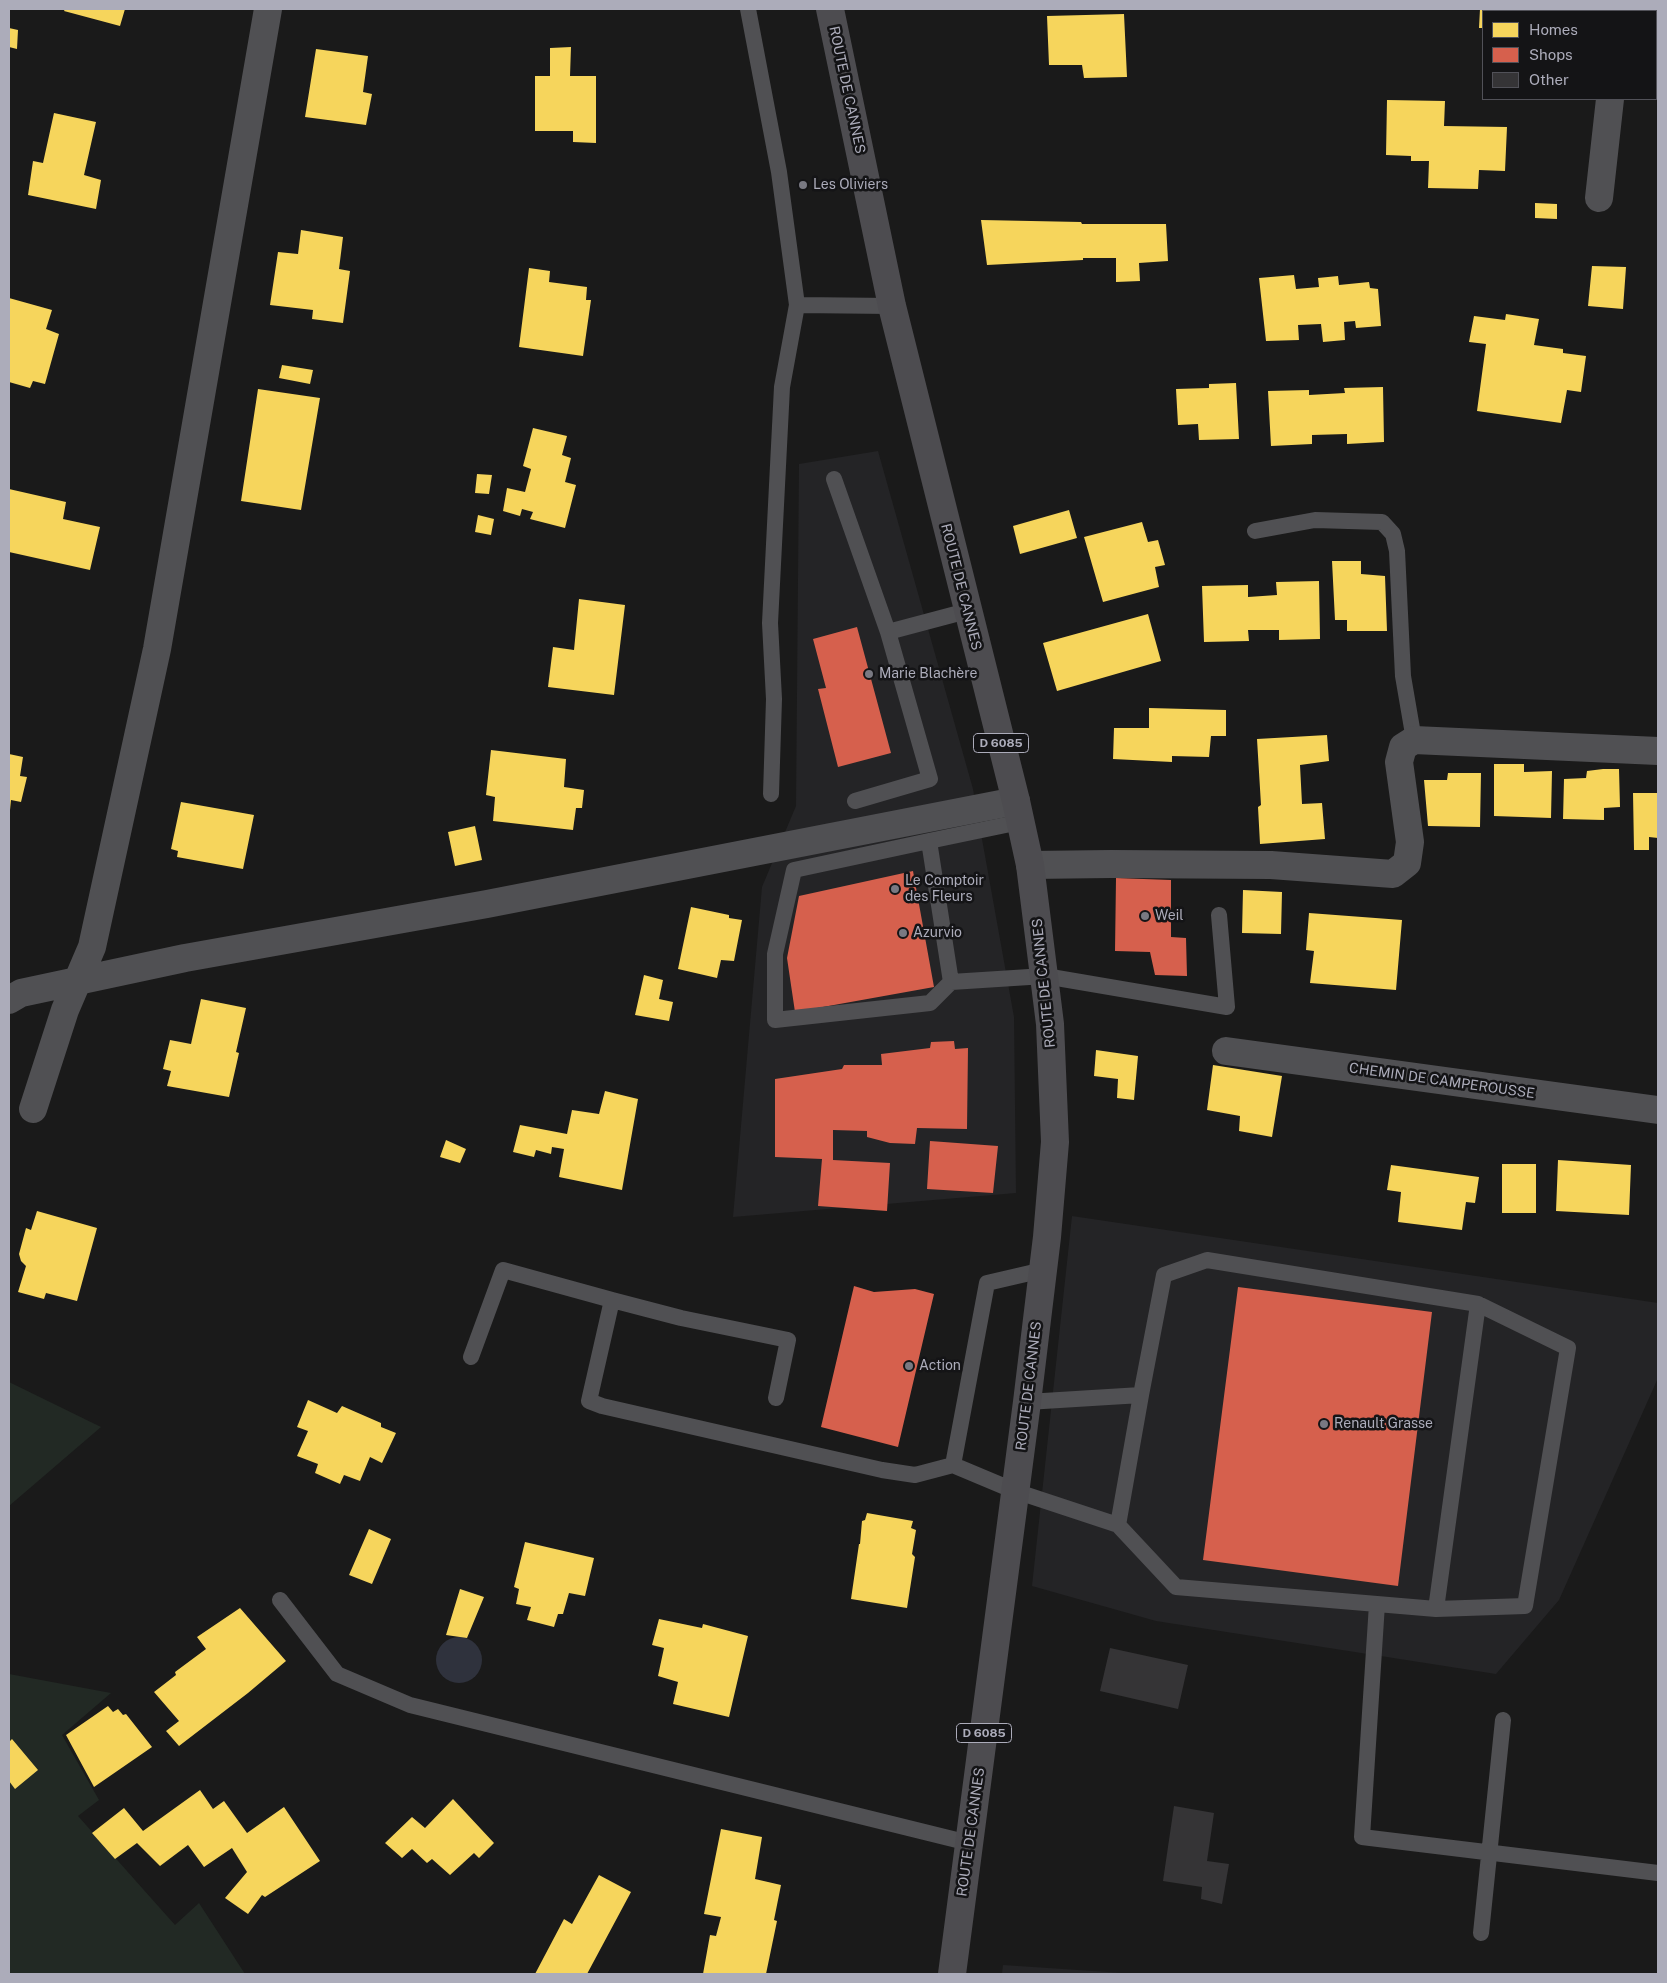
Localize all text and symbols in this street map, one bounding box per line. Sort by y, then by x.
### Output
legend [1482,10,1657,100]
text: Homes [1529,21,1578,38]
street label: ROUTE DE CANNES [825,25,869,155]
text: Shops [1529,46,1573,63]
text: Other [1529,71,1569,88]
place label: Les Oliviers [813,177,888,193]
marker: Les Oliviers [797,179,809,191]
street label: ROUTE DE CANNES [937,522,985,652]
place label: Marie Blachère [879,666,977,682]
marker: Marie Blachère [863,668,875,680]
road number: D 6085 [974,734,1028,752]
place label: Le Comptoir des Fleurs [905,873,984,906]
marker: Le Comptoir des Fleurs [889,883,901,895]
place label: Weil [1155,908,1183,924]
marker: Weil [1139,910,1151,922]
street label: ROUTE DE CANNES [1029,917,1059,1049]
place label: Azurvio [913,925,962,941]
marker: Azurvio [897,927,909,939]
street label: CHEMIN DE CAMPEROUSSE [1348,1060,1536,1102]
street label: ROUTE DE CANNES [1013,1320,1045,1452]
place label: Action [919,1358,961,1374]
marker: Action [903,1360,915,1372]
place label: Renault Grasse [1334,1416,1433,1432]
marker: Renault Grasse [1318,1418,1330,1430]
road number: D 6085 [956,1724,1012,1742]
street label: ROUTE DE CANNES [954,1766,988,1898]

